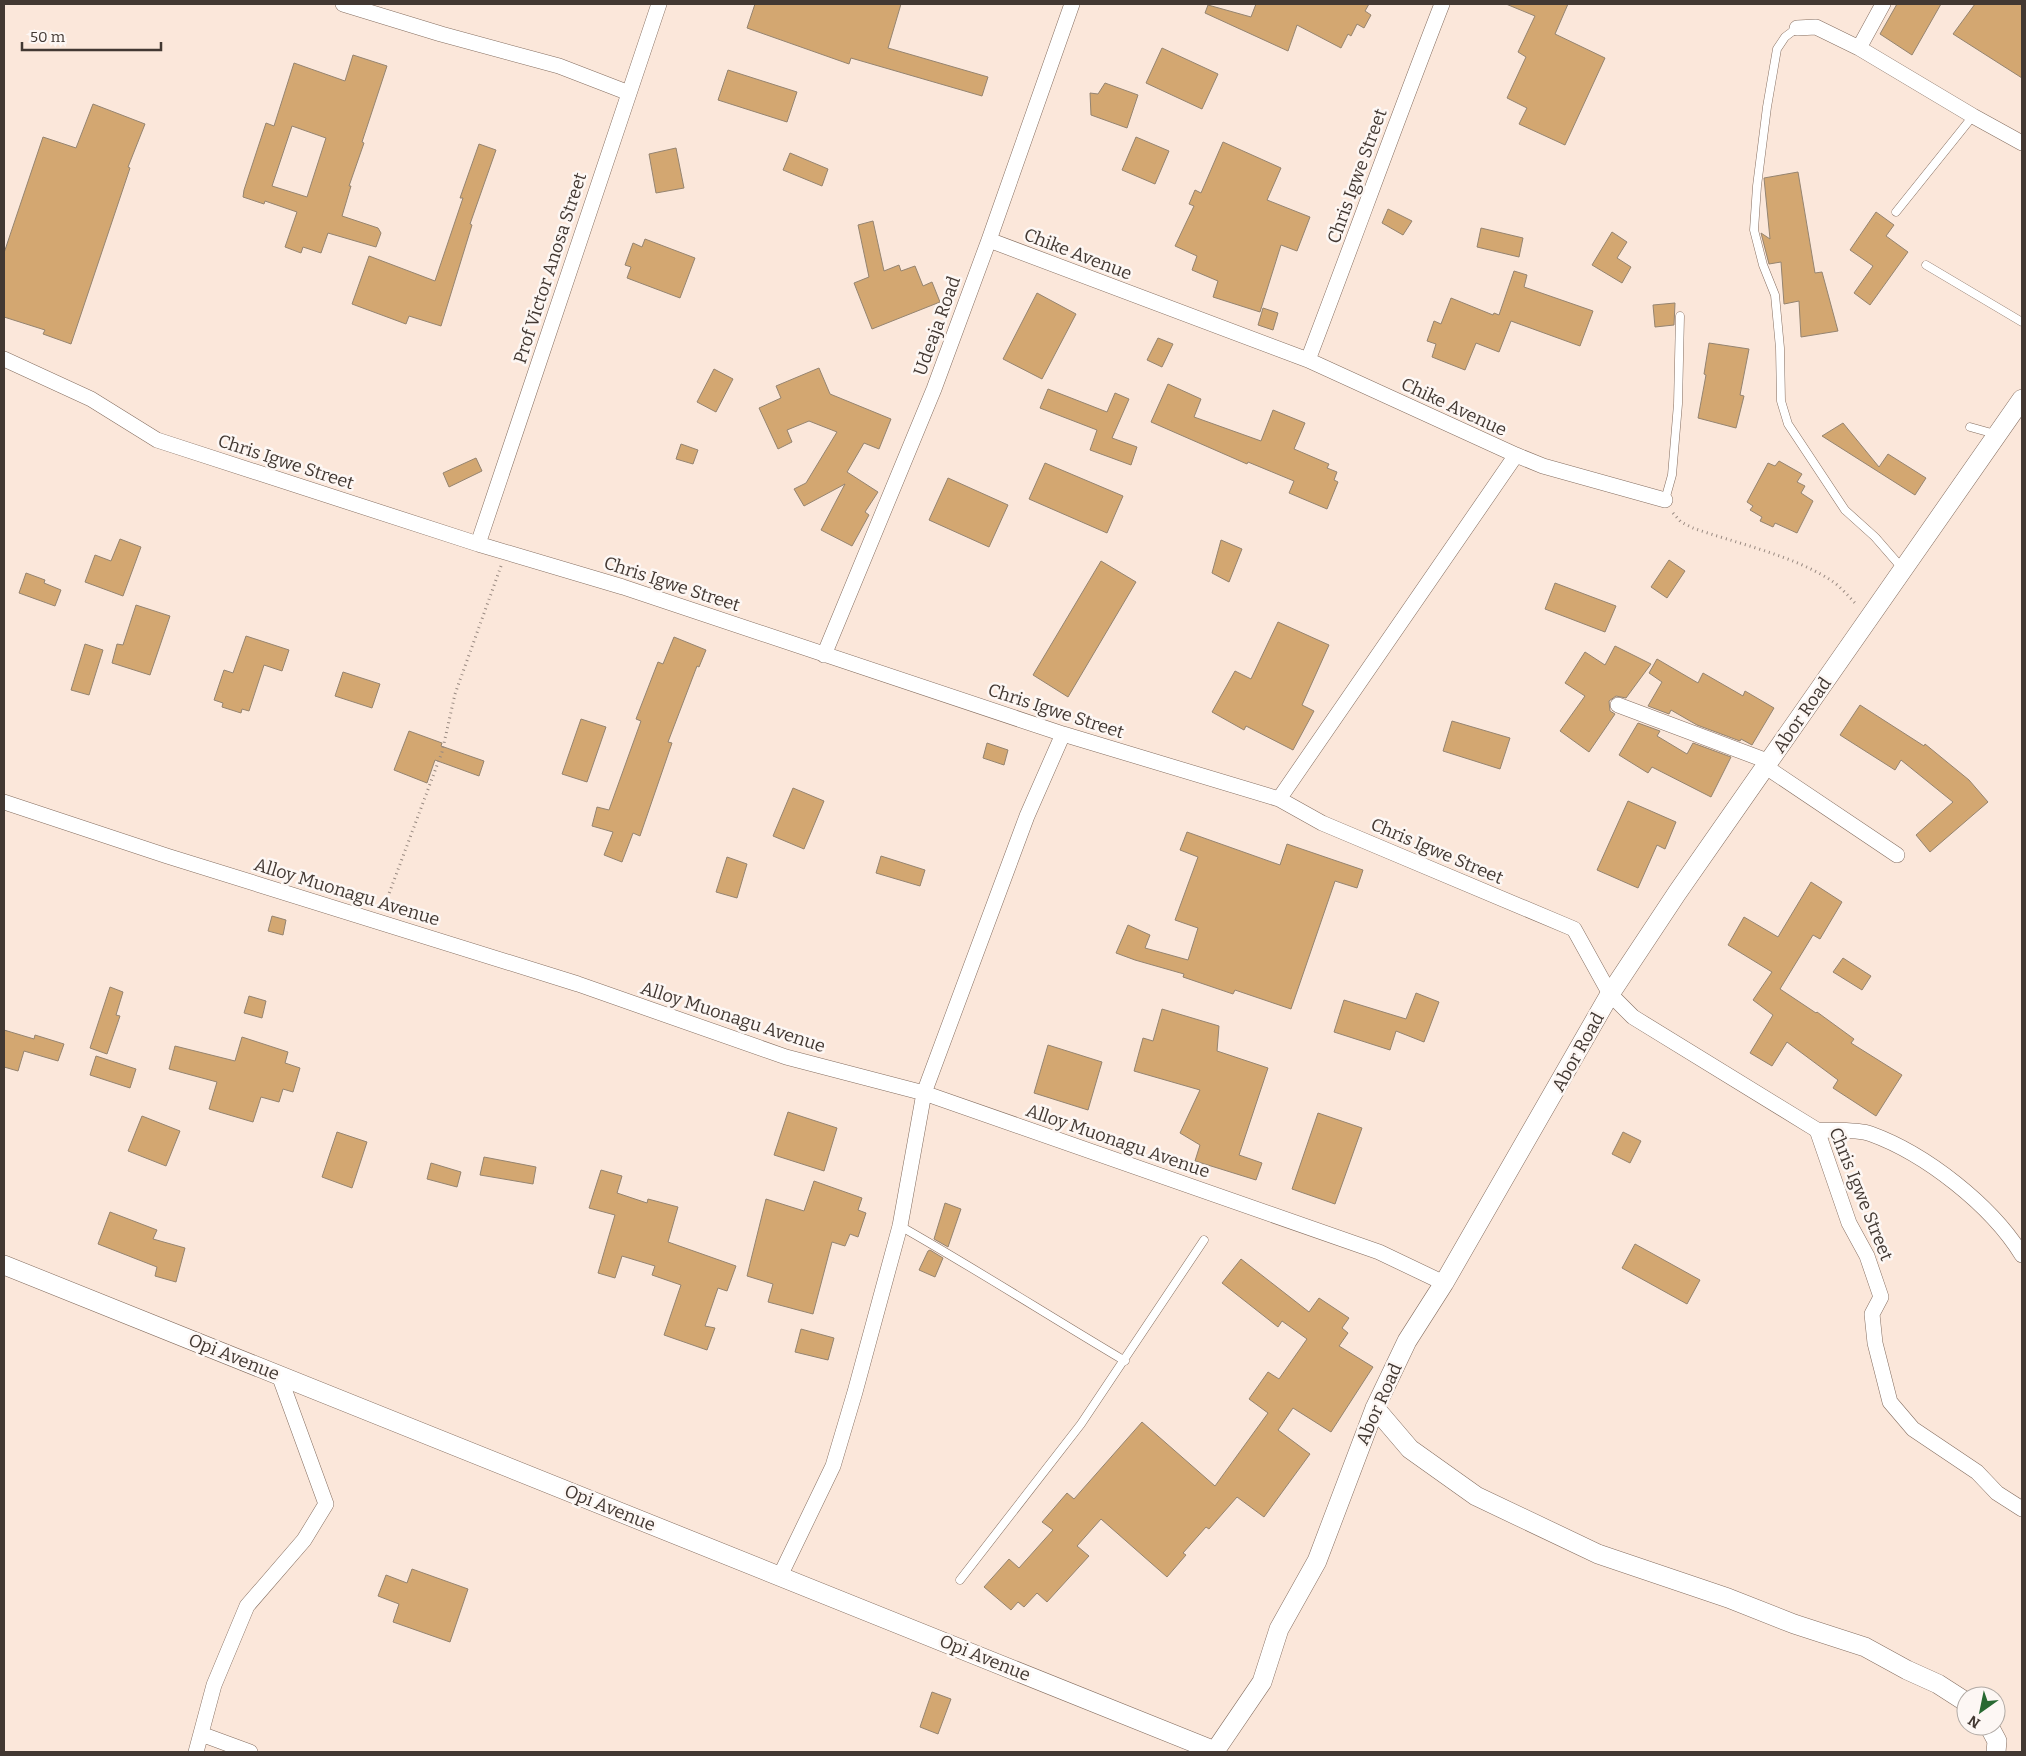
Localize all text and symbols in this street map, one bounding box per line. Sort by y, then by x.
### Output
scale bar [22,20,161,52]
text: 50 m [30,28,66,46]
street label: Chris Igwe Street [1322,105,1392,246]
street label: Prof Victor Anosa Street [509,169,591,366]
street label: Chike Avenue [1021,223,1135,285]
street label: Udeaja Road [909,273,965,379]
street label: Chike Avenue [1398,373,1510,441]
street label: Chris Igwe Street [215,430,357,495]
street label: Chris Igwe Street [601,552,743,617]
street label: Abor Road [1768,673,1836,757]
street label: Chris Igwe Street [985,679,1127,744]
street label: Chris Igwe Street [1367,813,1507,889]
street label: Alloy Muonagu Avenue [252,853,442,931]
street label: Alloy Muonagu Avenue [638,977,828,1057]
street label: Abor Road [1547,1008,1609,1095]
street label: Alloy Muonagu Avenue [1023,1099,1213,1183]
street label: Chris Igwe Street [1824,1124,1898,1264]
street label: Opi Avenue [185,1329,283,1385]
street label: Abor Road [1351,1359,1407,1448]
street label: Opi Avenue [561,1480,659,1536]
street label: Opi Avenue [936,1630,1034,1686]
north arrow [1956,1686,2006,1736]
text: N [1965,1711,1983,1732]

